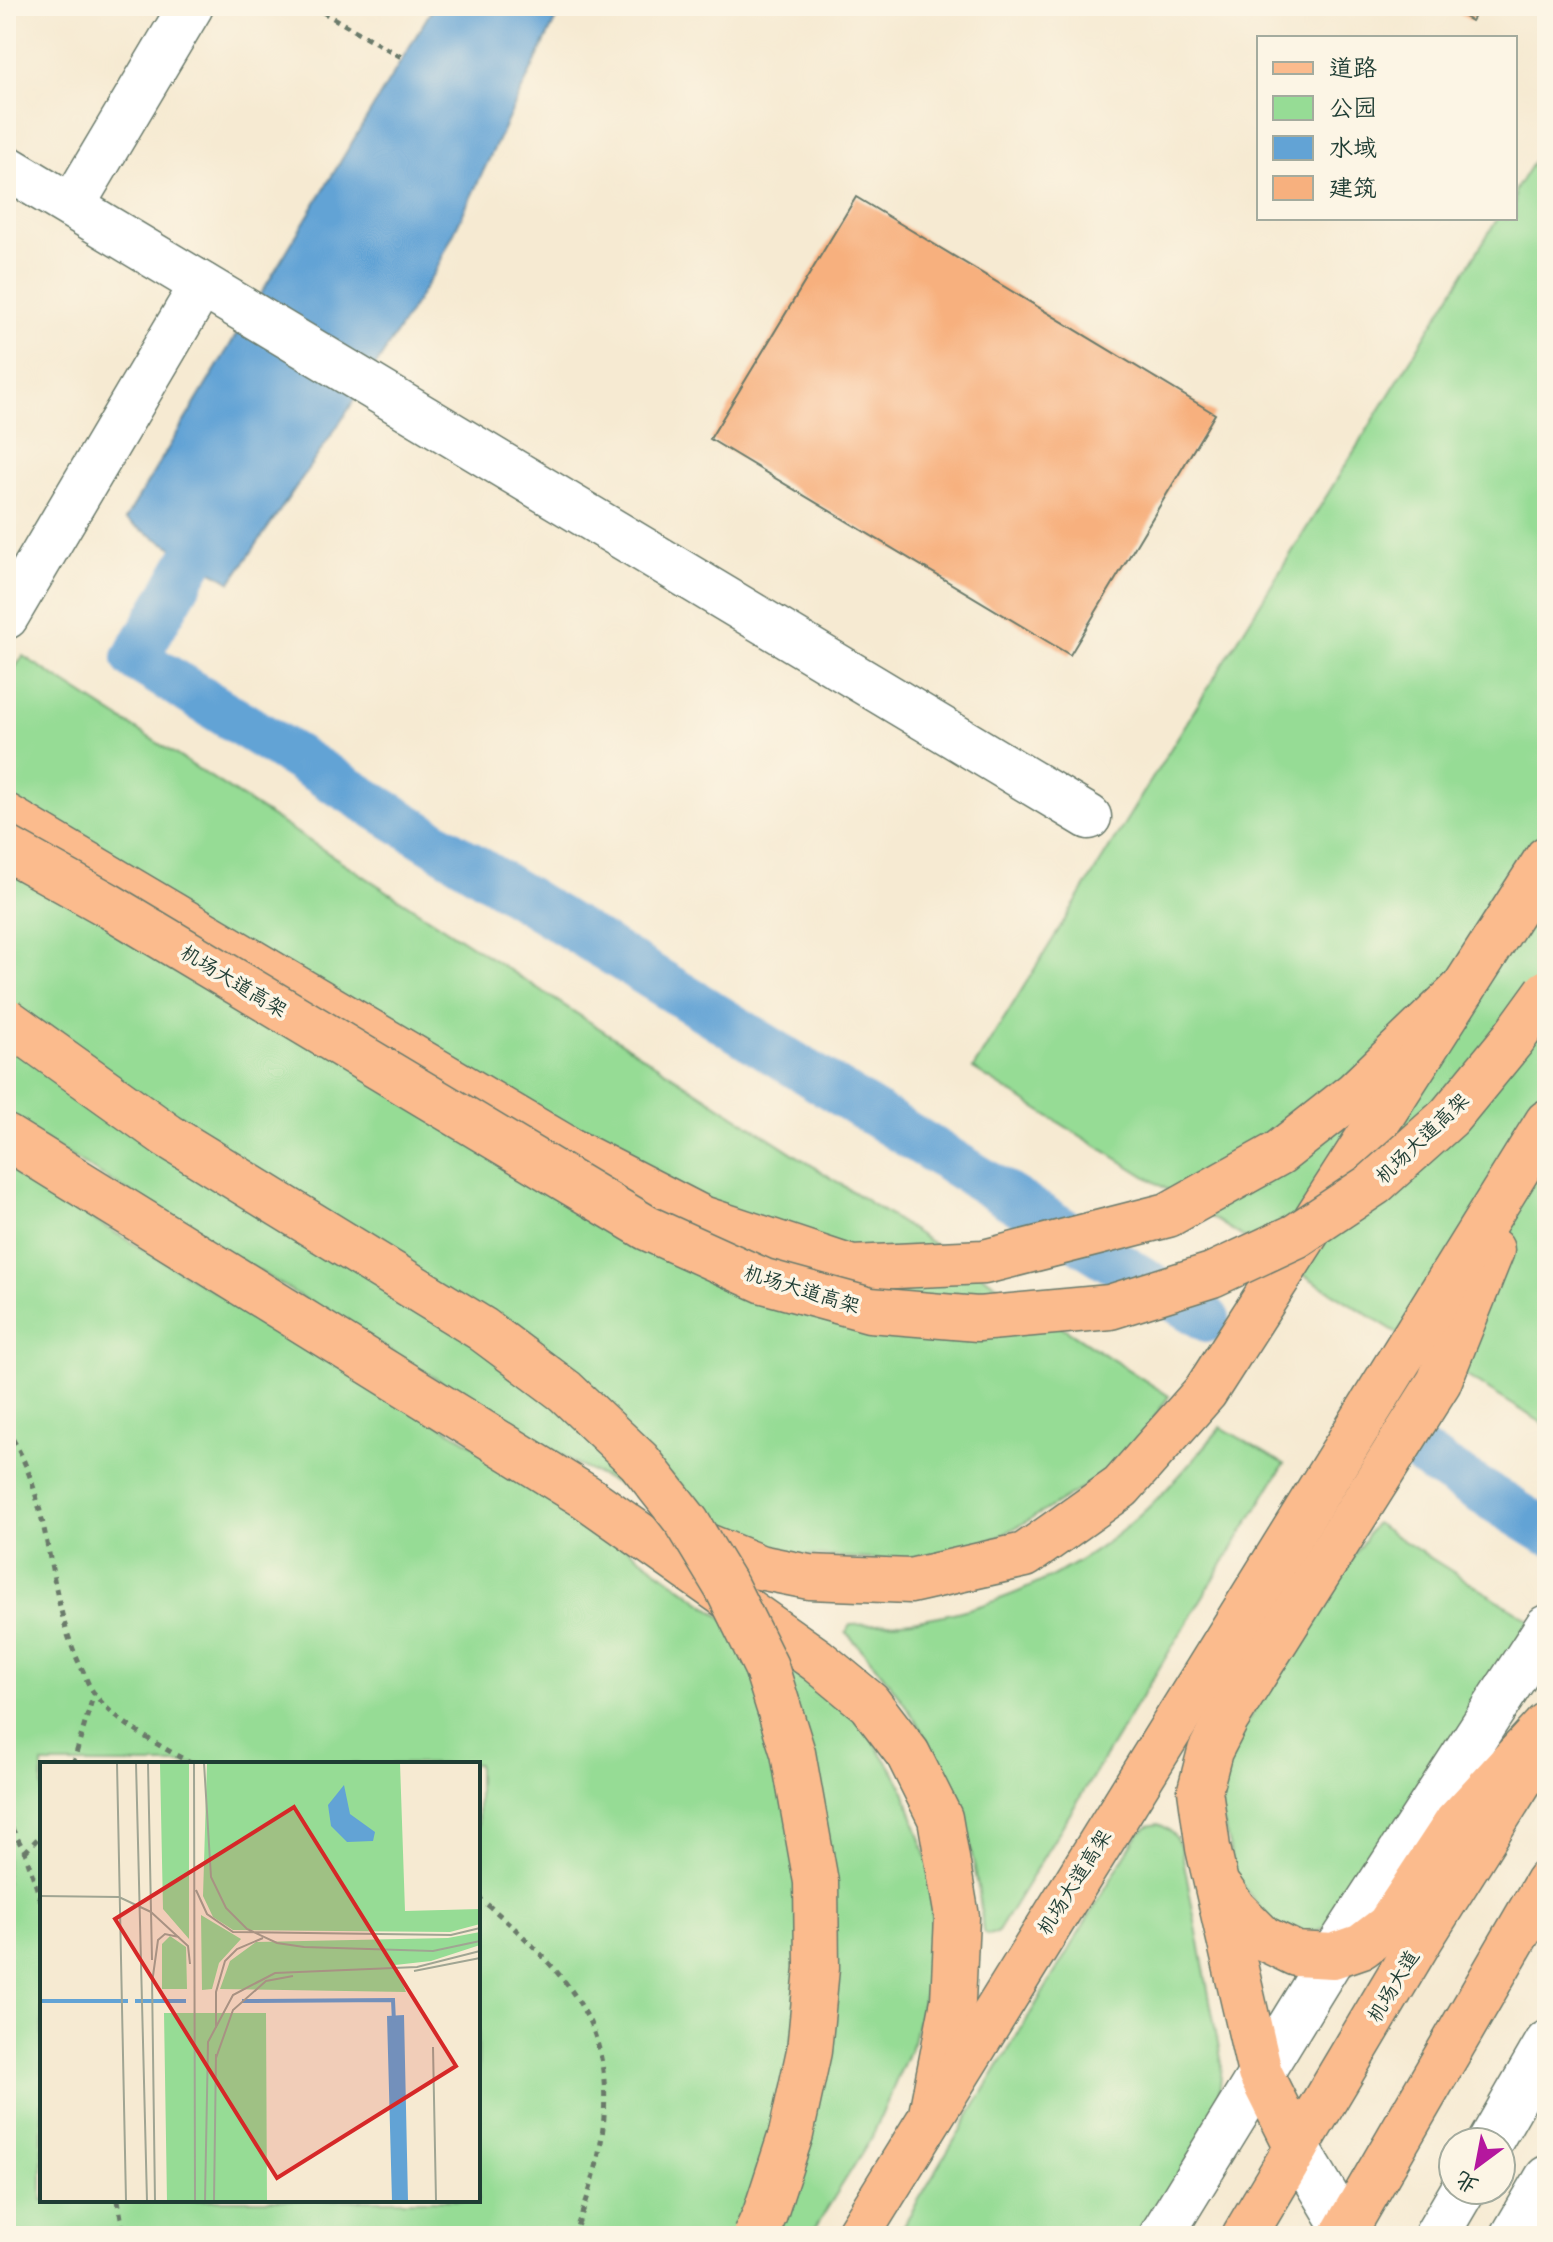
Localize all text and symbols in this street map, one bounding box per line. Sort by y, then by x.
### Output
legend [1257,36,1517,220]
text: 道路 [1329,50,1377,89]
text: 公园 [1329,90,1377,129]
text: 水域 [1329,130,1377,169]
text: 建筑 [1329,170,1377,209]
street label: 机场大道高架 [173,938,293,1027]
street label: 机场大道高架 [1369,1086,1478,1193]
street label: 机场大道高架 [739,1258,863,1324]
inset map [40,1762,480,2202]
street label: 机场大道高架 [1030,1824,1121,1942]
street label: 机场大道 [1360,1945,1429,2030]
north arrow [1437,2126,1517,2206]
text: 北 [1449,2160,1486,2202]

